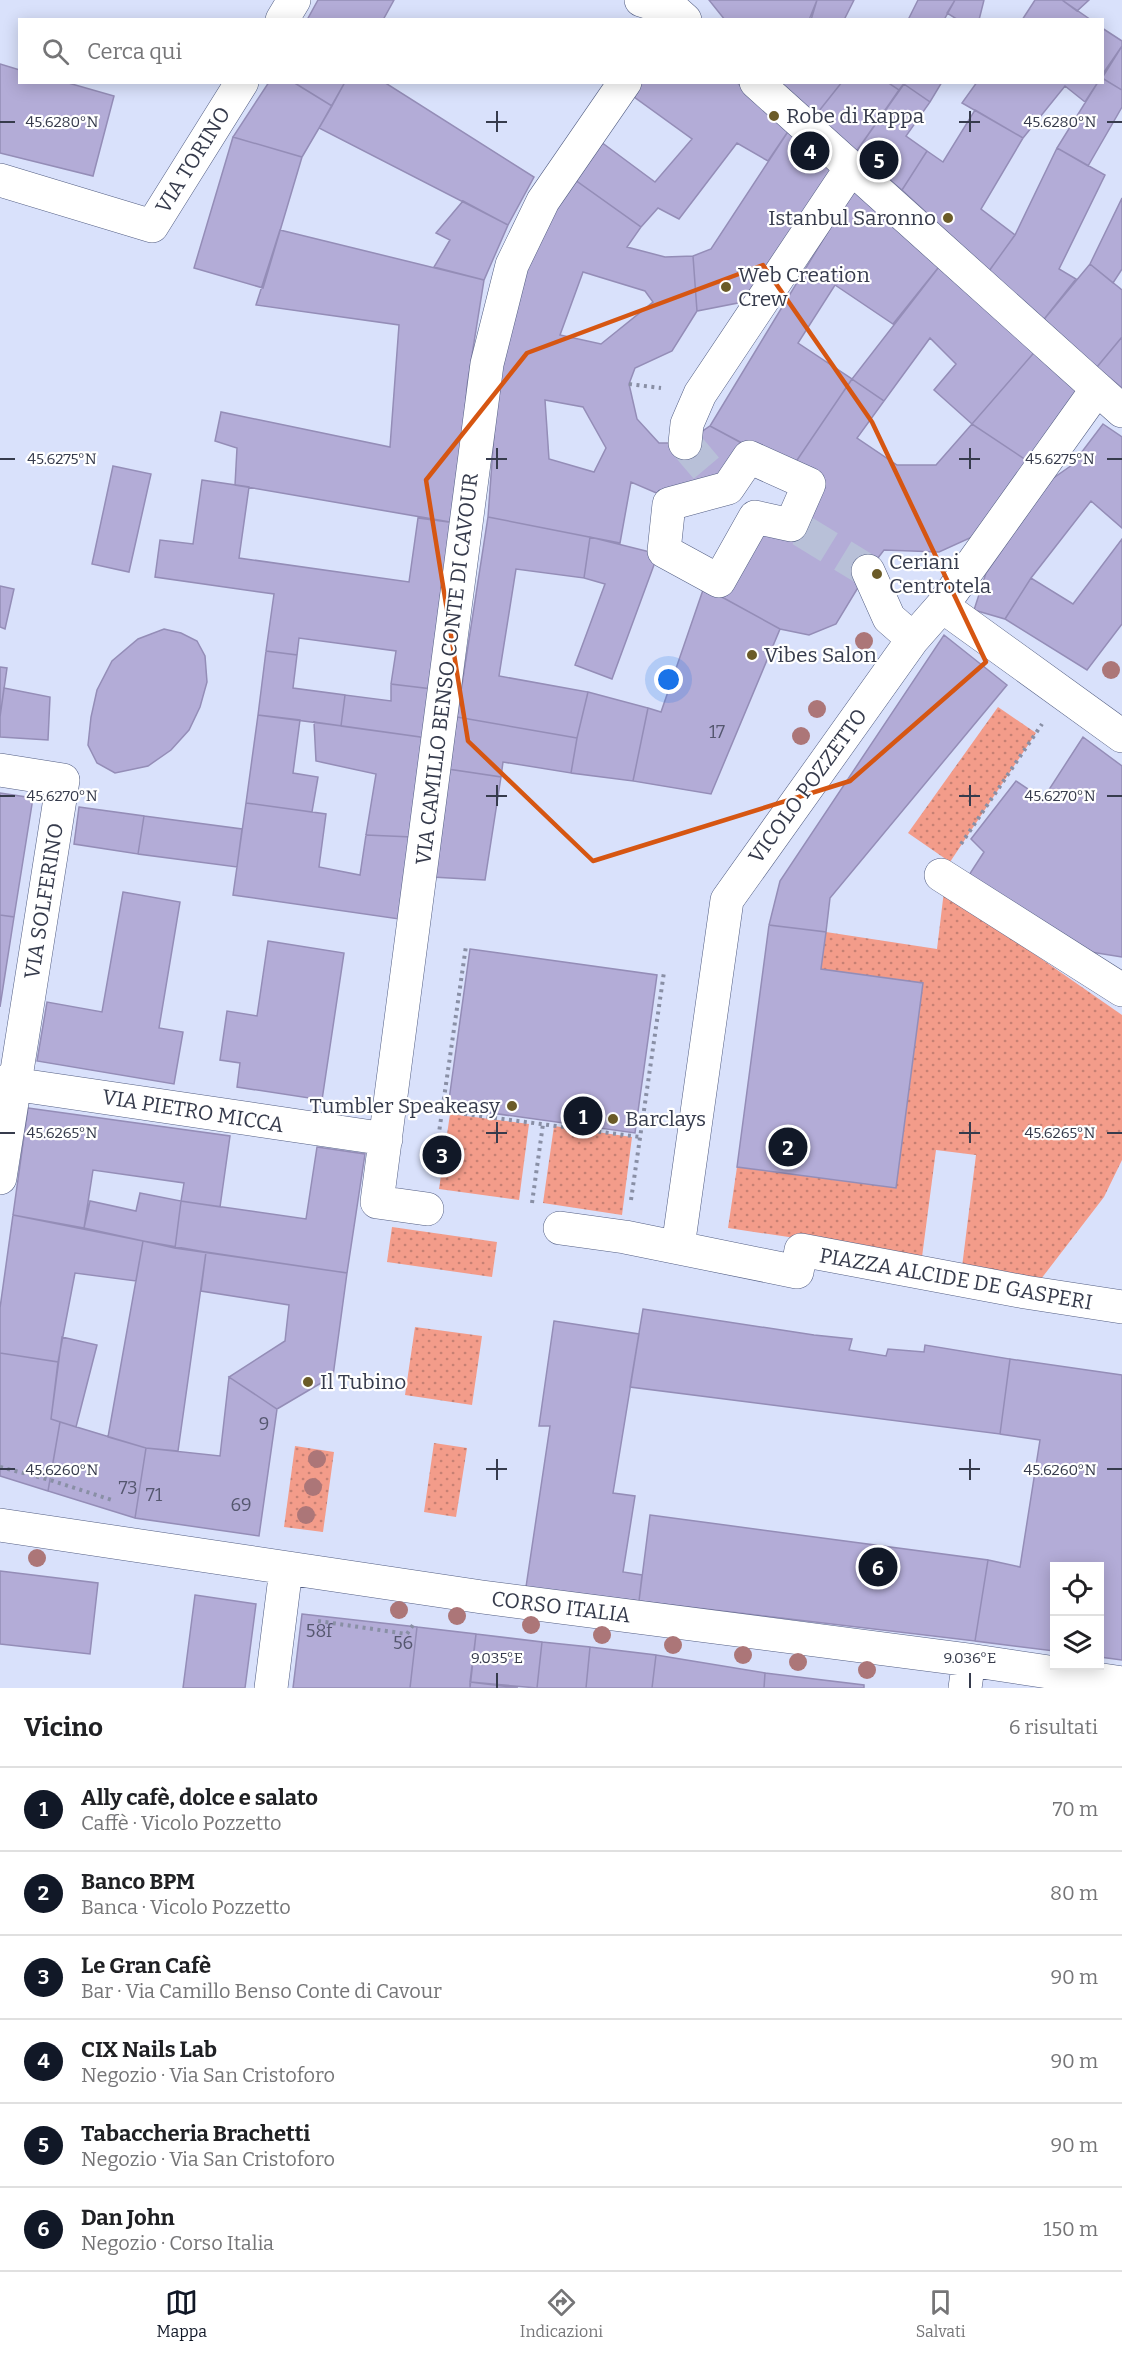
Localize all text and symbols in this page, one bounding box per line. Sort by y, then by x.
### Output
search box [18,18,1104,84]
icon: search [39,35,72,68]
text: Cerca qui [87,38,182,65]
street label: VIA TORINO [150,102,236,218]
place label: Robe di Kappa [786,103,925,129]
marker: Robe di Kappa [767,109,781,123]
text: 45.6280°N [25,113,99,131]
text: 45.6280°N [1023,113,1097,131]
pin: 4 [790,128,830,174]
pin: 5 [860,138,898,182]
place label: Istanbul Saronno [768,205,936,231]
marker: Istanbul Saronno [941,211,955,225]
place label: Web Creation Crew [738,262,870,312]
marker: Web Creation Crew [719,280,733,294]
text: 45.6275°N [27,450,97,468]
text: 45.6275°N [1025,450,1095,468]
street label: VIA CAMILLO BENSO CONTE DI CAVOUR [410,471,484,867]
place label: Ceriani Centrotela [889,549,992,599]
marker: Ceriani Centrotela [870,567,884,581]
place label: Vibes Salon [764,642,877,668]
marker: Vibes Salon [745,648,759,662]
your location [654,665,683,694]
street label: VICOLO POZZETTO [743,703,873,869]
house number: 17 [709,721,725,743]
text: 45.6270°N [26,787,98,805]
text: 45.6270°N [1024,787,1096,805]
street label: VIA SOLFERINO [19,821,69,981]
street label: VIA PIETRO MICCA [100,1084,286,1138]
place label: Tumbler Speakeasy [310,1093,501,1119]
pin: 1 [564,1094,602,1138]
marker: Tumbler Speakeasy [505,1099,519,1113]
place label: Barclays [625,1106,706,1132]
marker: Barclays [606,1112,620,1126]
text: 45.6265°N [27,1124,98,1142]
pin: 2 [768,1124,808,1170]
text: 45.6265°N [1025,1124,1096,1142]
pin: 3 [422,1132,462,1178]
street label: PIAZZA ALCIDE DE GASPERI [818,1242,1094,1316]
place label: Il Tubino [320,1369,406,1395]
marker: Il Tubino [301,1375,315,1389]
house number: 9 [259,1413,269,1435]
text: 45.6260°N [26,1461,99,1479]
text: 45.6260°N [1024,1461,1097,1479]
house number: 73 [119,1477,137,1499]
house number: 71 [146,1484,163,1506]
house number: 69 [230,1494,252,1516]
pin: 6 [858,1544,898,1590]
map controls [1050,1562,1104,1670]
button: locate [1050,1562,1104,1616]
street label: CORSO ITALIA [490,1586,632,1628]
button: layers [1050,1616,1104,1670]
house number: 58f [306,1620,334,1642]
house number: 56 [393,1632,413,1654]
text: 9.035°E [471,1649,523,1667]
text: 9.036°E [944,1649,996,1667]
text: Vicino [24,1712,103,1743]
text: 6 risultati [1009,1715,1098,1739]
text: Ally cafè, dolce e salato [81,1784,318,1811]
text: 1 [39,1797,48,1821]
text: 70 m [1052,1797,1098,1821]
text: Caffè · Vicolo Pozzetto [81,1811,282,1835]
text: Banco BPM [81,1868,195,1895]
text: 2 [38,1881,49,1905]
text: 80 m [1050,1881,1098,1905]
text: Banca · Vicolo Pozzetto [81,1895,291,1919]
text: Le Gran Cafè [81,1952,211,1979]
text: 3 [38,1965,49,1989]
text: 90 m [1050,1965,1098,1989]
text: Bar · Via Camillo Benso Conte di Cavour [81,1979,442,2003]
text: CIX Nails Lab [81,2036,217,2063]
text: 4 [37,2049,50,2073]
text: 90 m [1050,2049,1098,2073]
text: Negozio · Via San Cristoforo [81,2063,335,2087]
text: Tabaccheria Brachetti [81,2120,310,2147]
text: 5 [38,2133,49,2157]
text: 90 m [1050,2133,1098,2157]
text: Negozio · Via San Cristoforo [81,2147,335,2171]
text: Dan John [81,2204,175,2231]
text: 6 [38,2217,49,2241]
text: 150 m [1043,2217,1098,2241]
text: Negozio · Corso Italia [81,2231,274,2255]
tab: Mappa [156,2286,207,2341]
tab: Indicazioni [520,2286,603,2341]
tab: Salvati [916,2286,966,2341]

